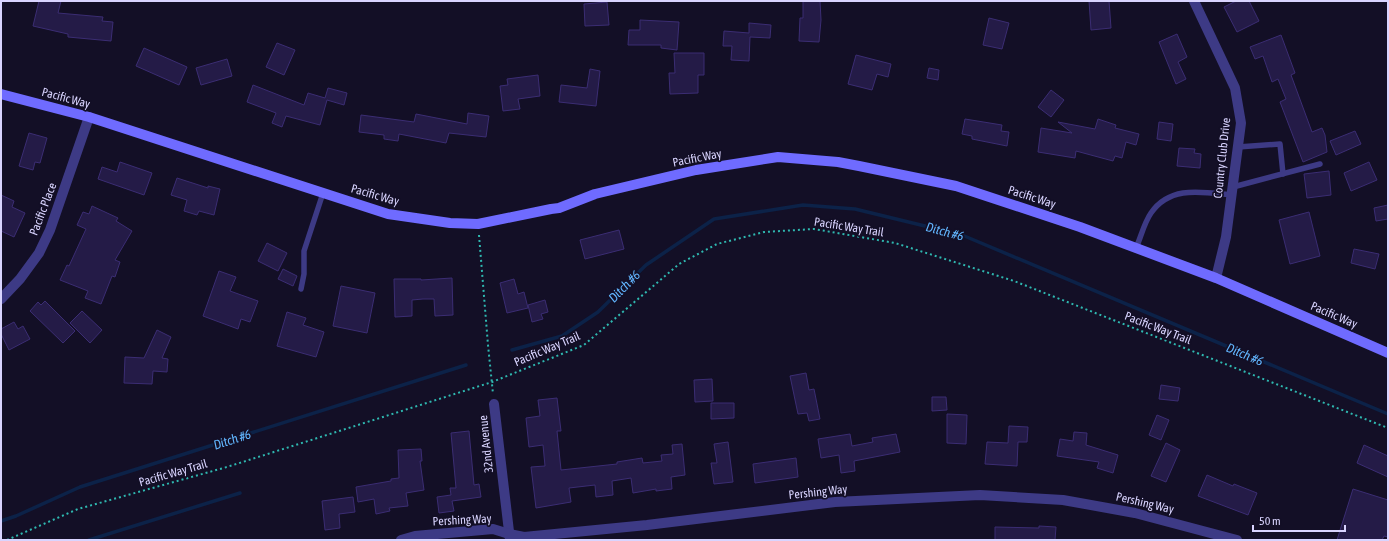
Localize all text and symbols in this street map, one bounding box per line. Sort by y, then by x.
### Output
street label: Pacific Way [40,85,92,111]
street label: Country Club Drive [1211,117,1233,199]
street label: Pacific Way [671,146,723,170]
street label: Pacific Place [27,181,59,237]
street label: Pacific Way [349,181,401,209]
street label: Pacific Way [1006,183,1058,211]
street label: Pacific Way Trail [813,215,886,240]
water label: Ditch #6 [924,219,965,244]
water label: Ditch #6 [605,267,643,305]
street label: Pacific Way [1309,299,1360,331]
street label: Pacific Way Trail [1123,309,1194,347]
street label: Pacific Way Trail [512,328,583,369]
water label: Ditch #6 [1224,340,1266,369]
street label: 32nd Avenue [476,415,496,473]
water label: Ditch #6 [211,426,253,453]
street label: Pacific Way Trail [137,456,210,489]
street label: Pershing Way [788,482,848,502]
street label: Pershing Way [1115,490,1175,516]
scale bar [1253,507,1345,533]
street label: Pershing Way [432,511,492,529]
text: 50 m [1259,514,1281,528]

